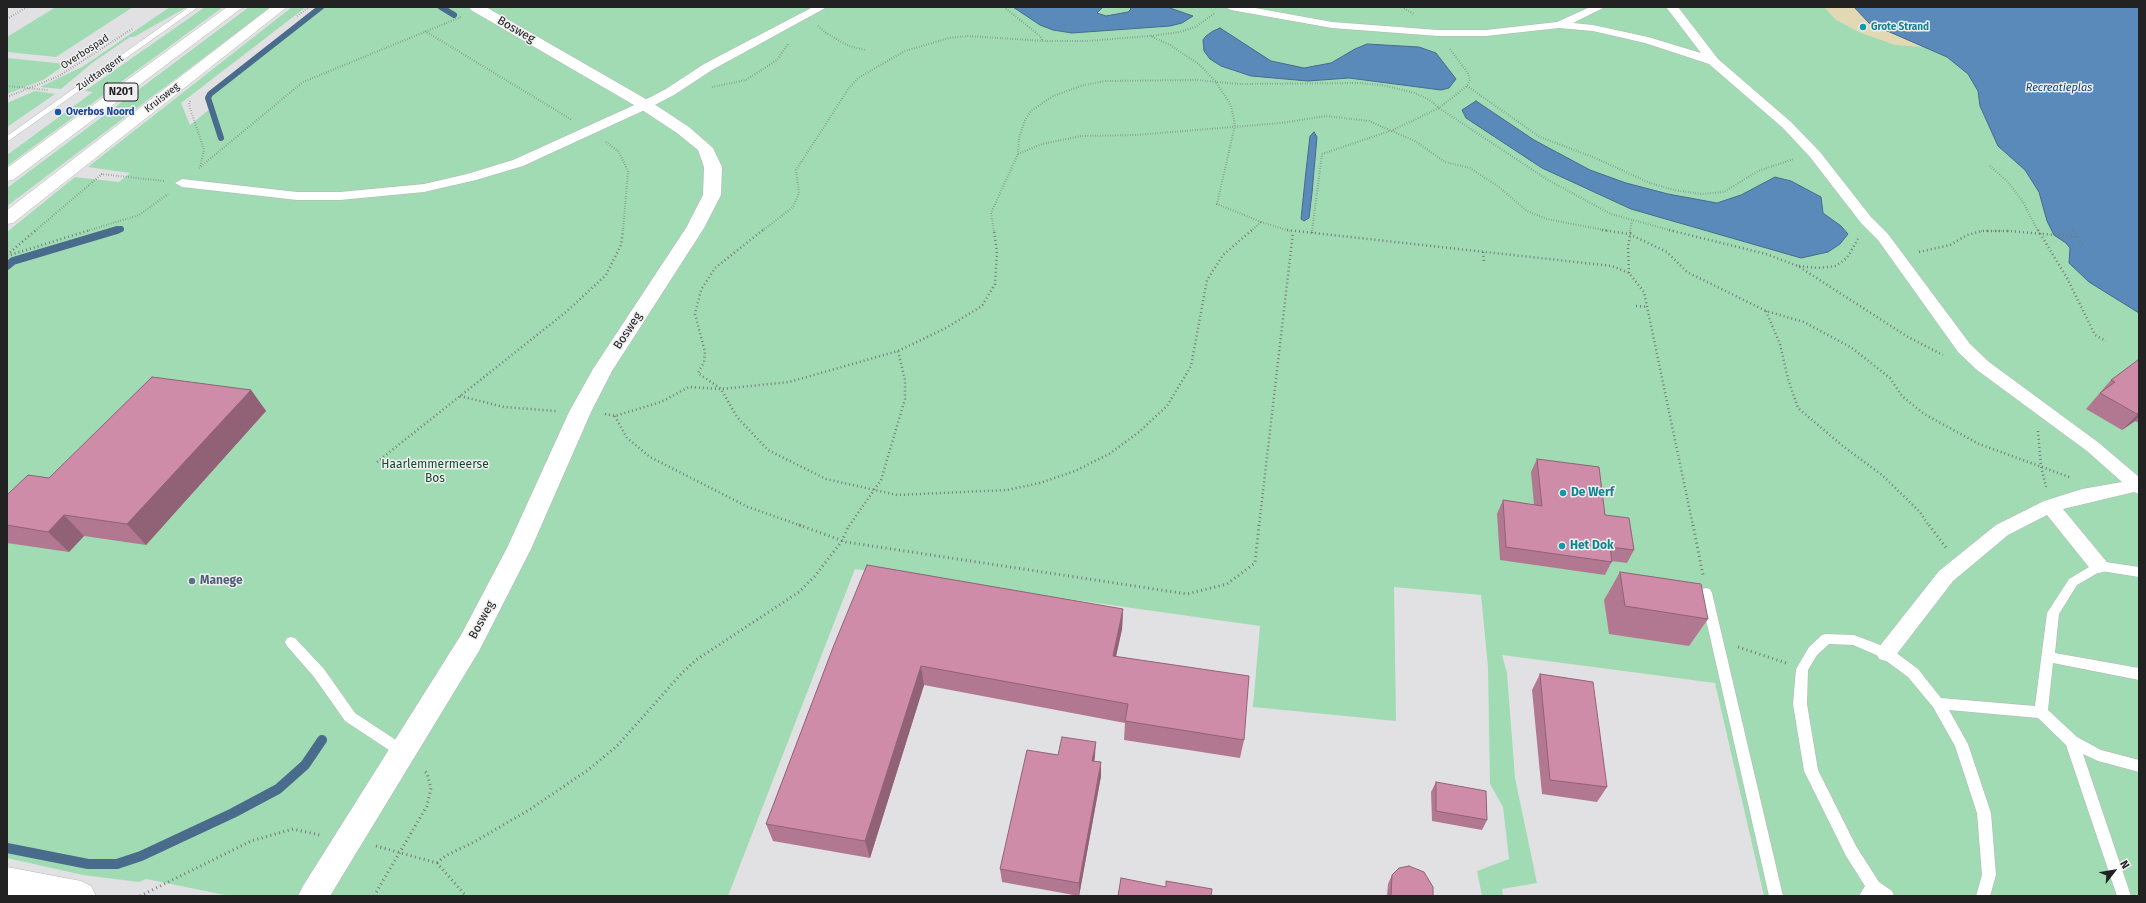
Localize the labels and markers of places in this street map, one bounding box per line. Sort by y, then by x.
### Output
place label: Grote Strand [1871,21,1929,33]
marker: Grote Strand [1858,22,1868,32]
place label: Overbos Noord [66,106,135,118]
marker: Overbos Noord [53,107,63,117]
place label: De Werf [1571,486,1614,500]
marker: De Werf [1558,488,1568,498]
place label: Het Dok [1570,539,1614,553]
marker: Het Dok [1557,541,1567,551]
place label: Manege [200,574,243,588]
marker: Manege [187,576,197,586]

